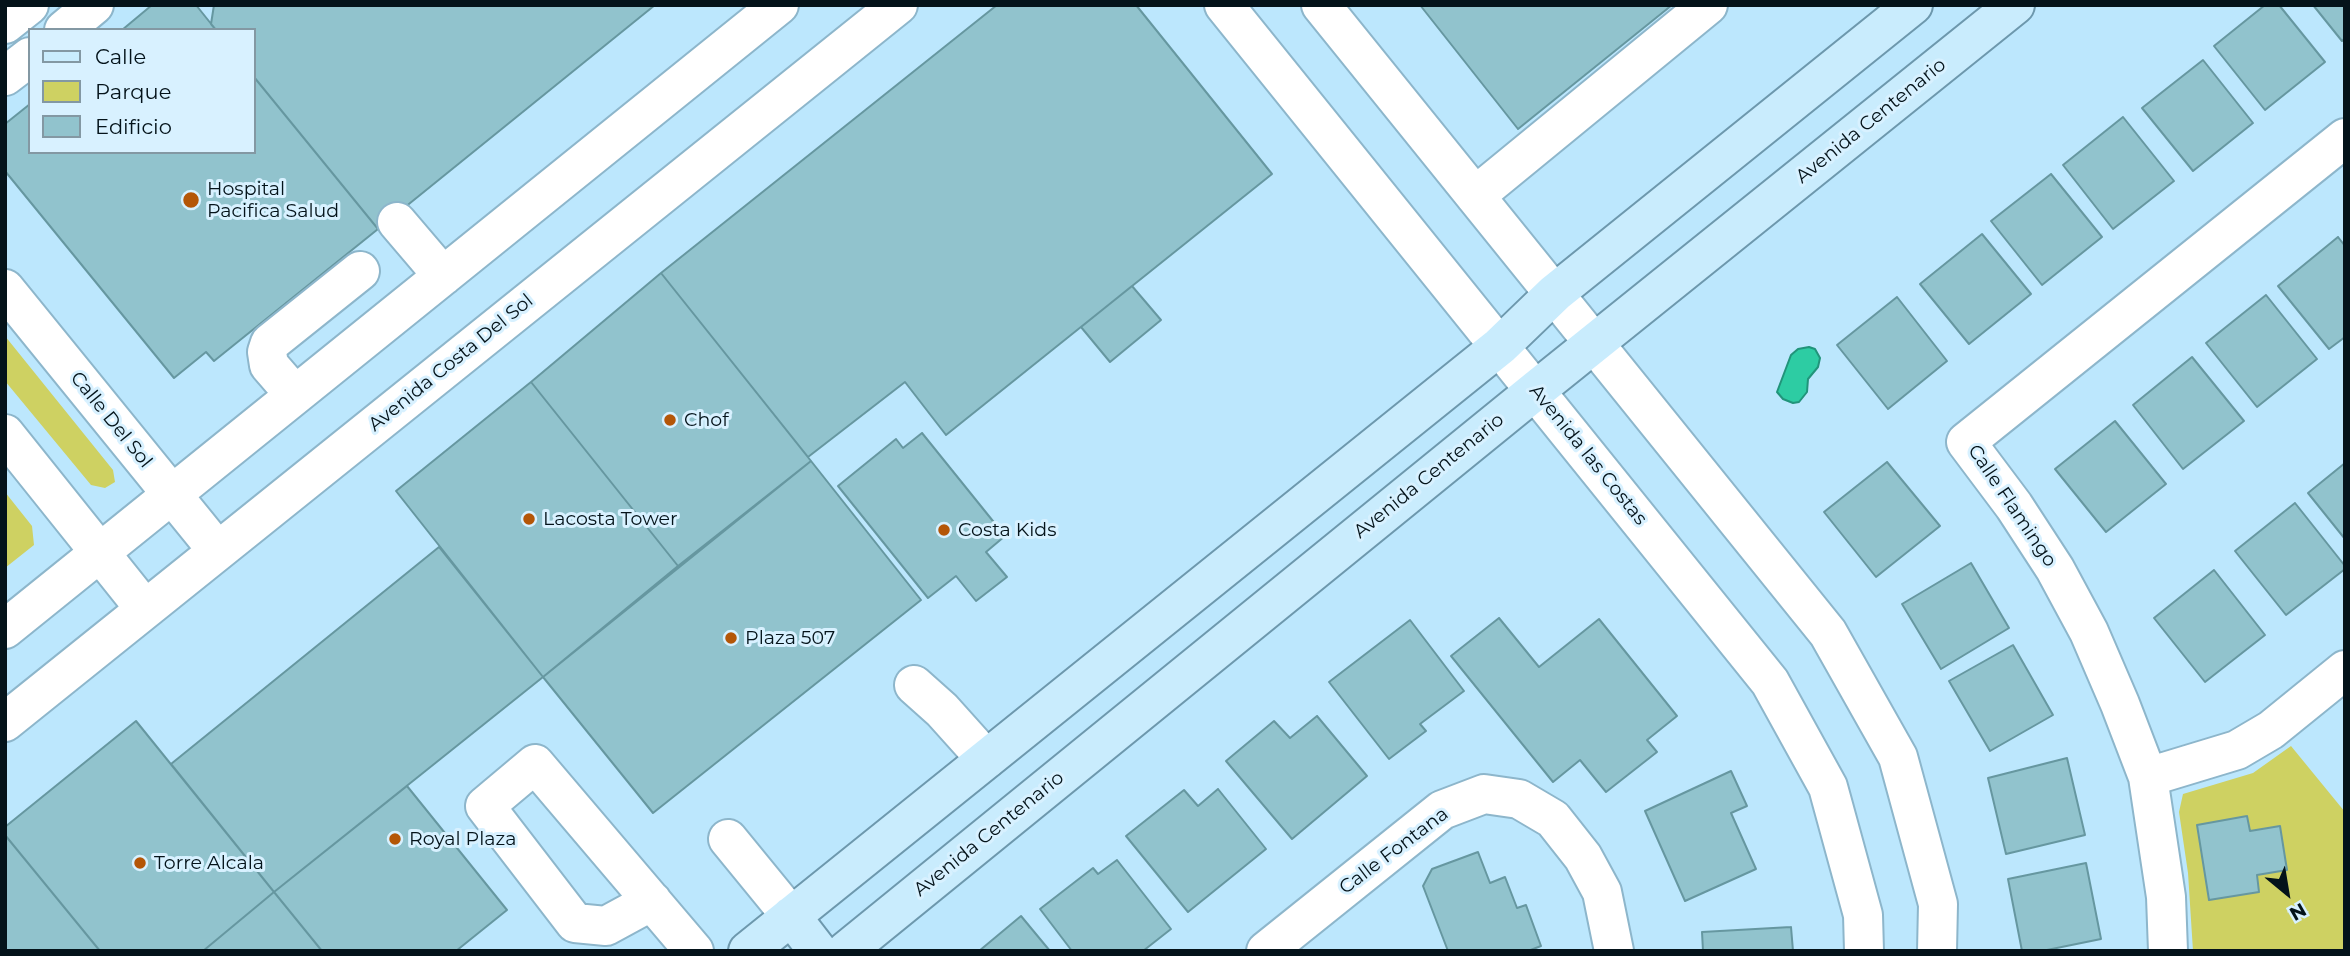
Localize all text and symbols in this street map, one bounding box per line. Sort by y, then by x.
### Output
legend [28,28,256,154]
text: Calle [95,44,146,69]
street label: Avenida Centenario [1791,53,1951,189]
text: Parque [95,79,171,104]
text: Edificio [95,114,172,139]
place label: Hospital Pacifica Salud [207,178,339,222]
marker: Hospital Pacifica Salud [181,190,201,210]
street label: Avenida Costa Del Sol [364,290,538,436]
street label: Calle Del Sol [65,367,157,473]
street label: Avenida las Costas [1524,380,1652,530]
street label: Avenida Centenario [1349,408,1509,544]
place label: Chof [684,409,729,431]
marker: Chof [662,412,678,428]
street label: Calle Flamingo [1963,441,2061,571]
place label: Lacosta Tower [543,508,678,530]
marker: Lacosta Tower [521,511,537,527]
place label: Costa Kids [958,519,1057,541]
marker: Costa Kids [936,522,952,538]
place label: Plaza 507 [745,627,835,649]
marker: Plaza 507 [723,630,739,646]
street label: Avenida Centenario [909,766,1069,902]
street label: Calle Fontana [1335,803,1453,899]
place label: Royal Plaza [409,828,516,850]
marker: Royal Plaza [387,831,403,847]
place label: Torre Alcala [154,852,264,874]
marker: Torre Alcala [132,855,148,871]
north arrow [2252,858,2322,928]
text: N [2285,898,2310,925]

